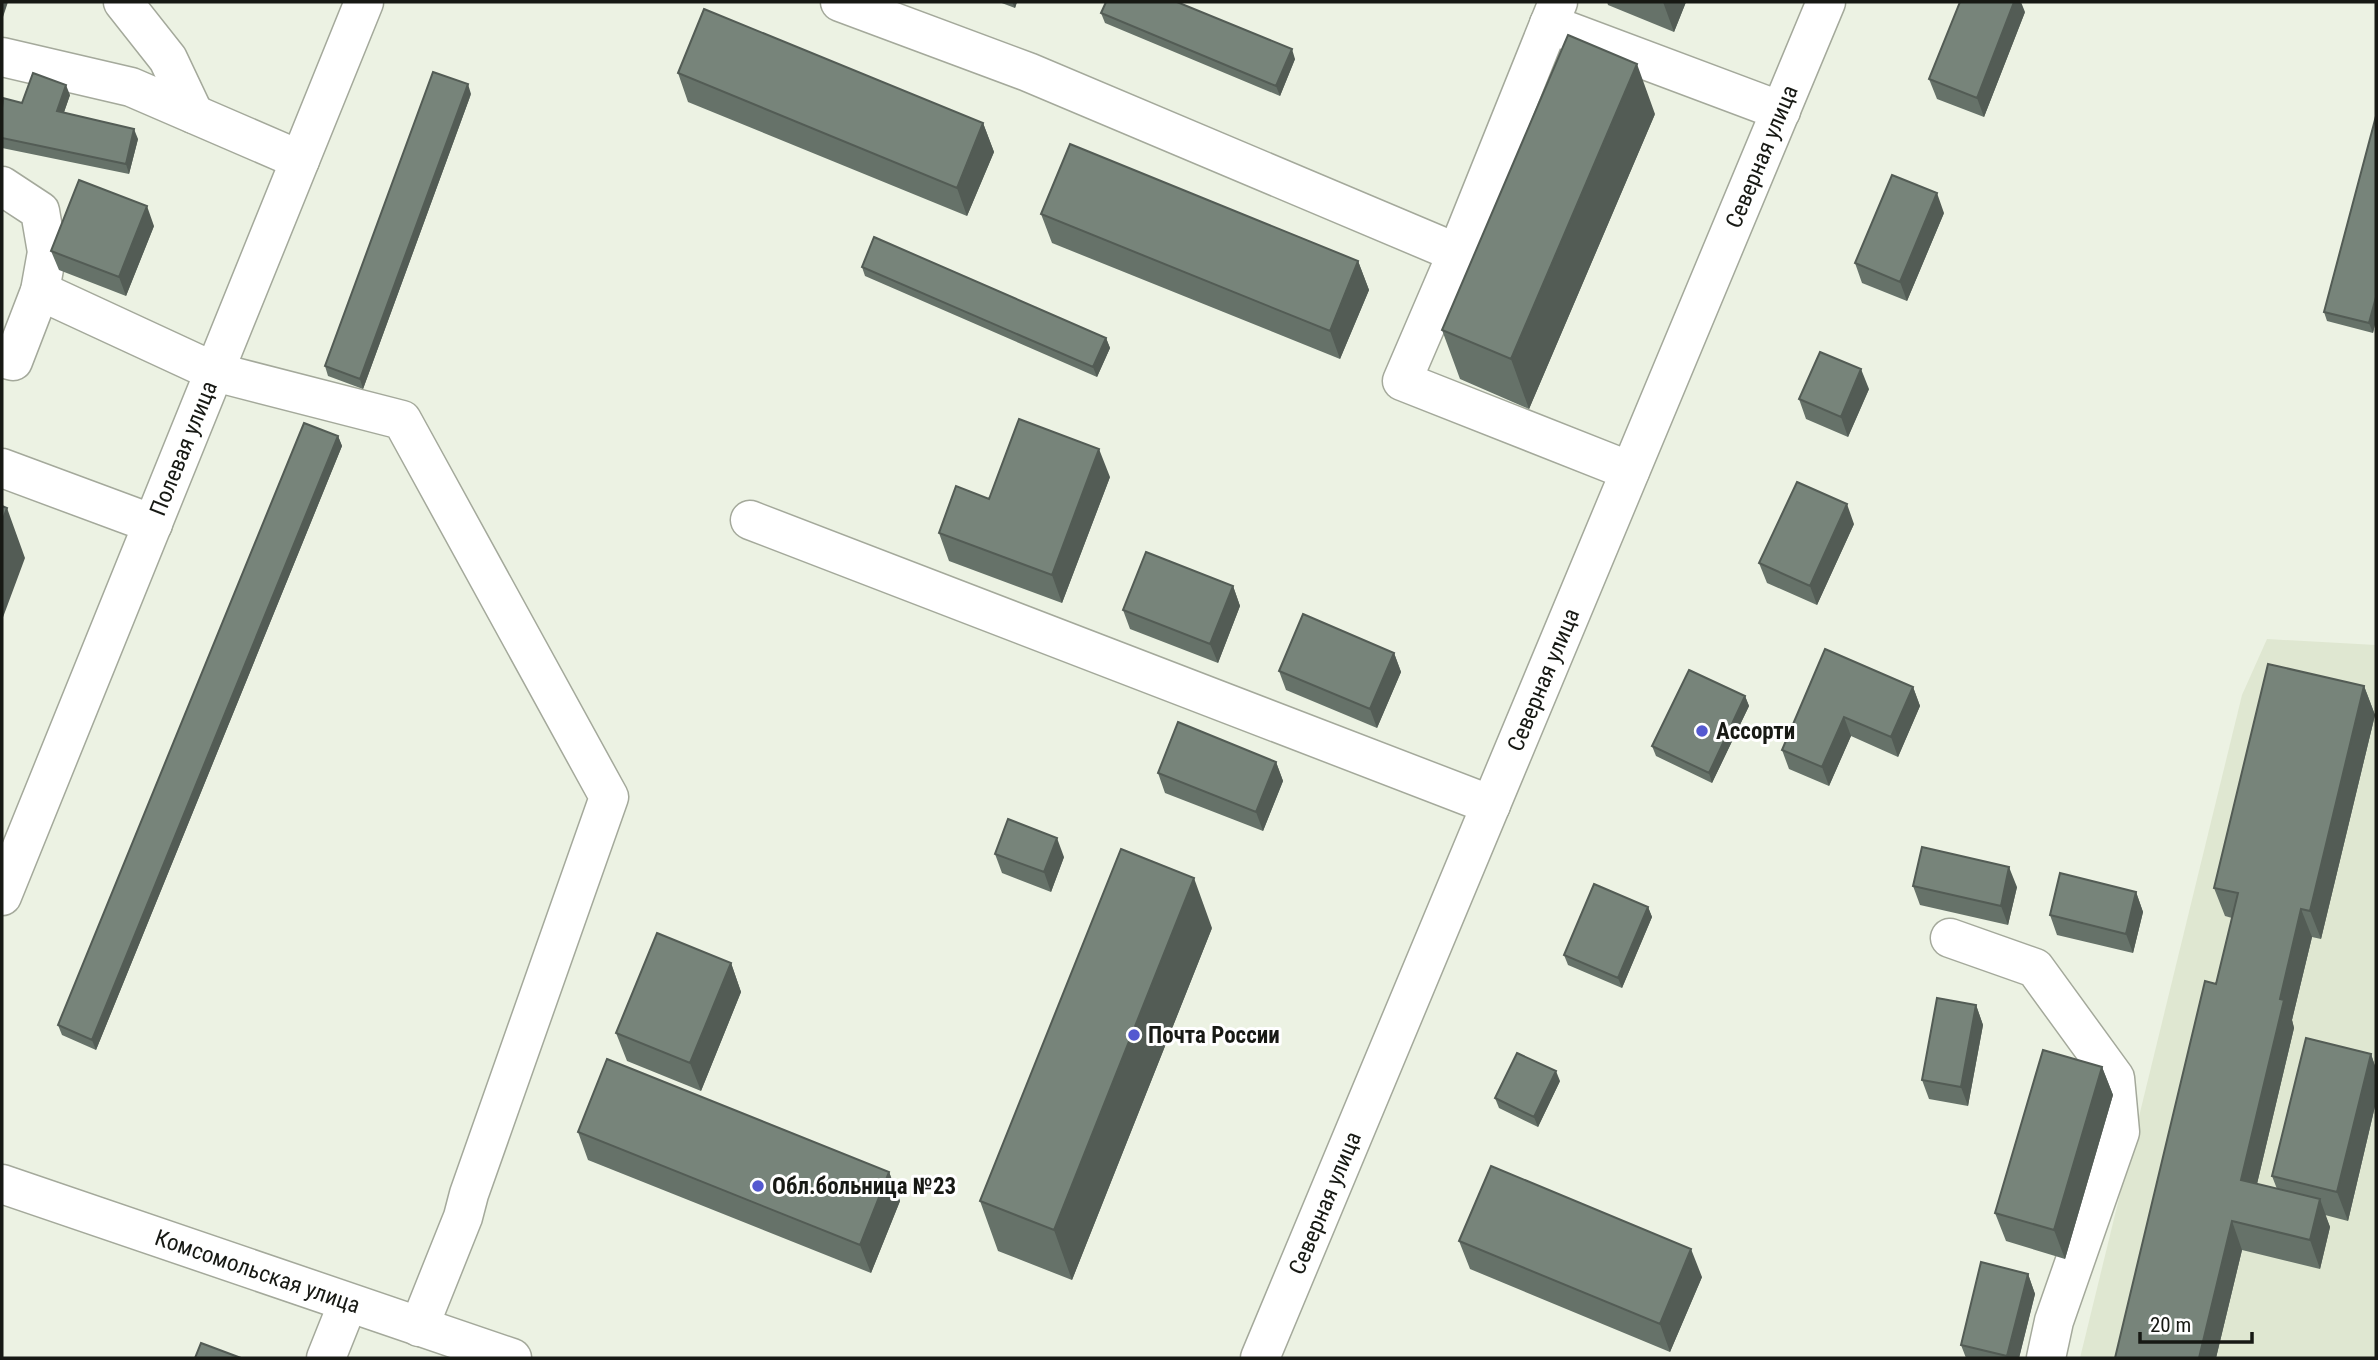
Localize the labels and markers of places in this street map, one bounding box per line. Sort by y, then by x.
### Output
place label: Ассорти [1716,718,1795,745]
marker: Ассорти [1694,723,1710,739]
place label: Почта России [1148,1022,1280,1049]
marker: Почта России [1126,1027,1142,1043]
place label: Обл.больница №23 [772,1173,956,1200]
marker: Обл.больница №23 [750,1178,766,1194]

